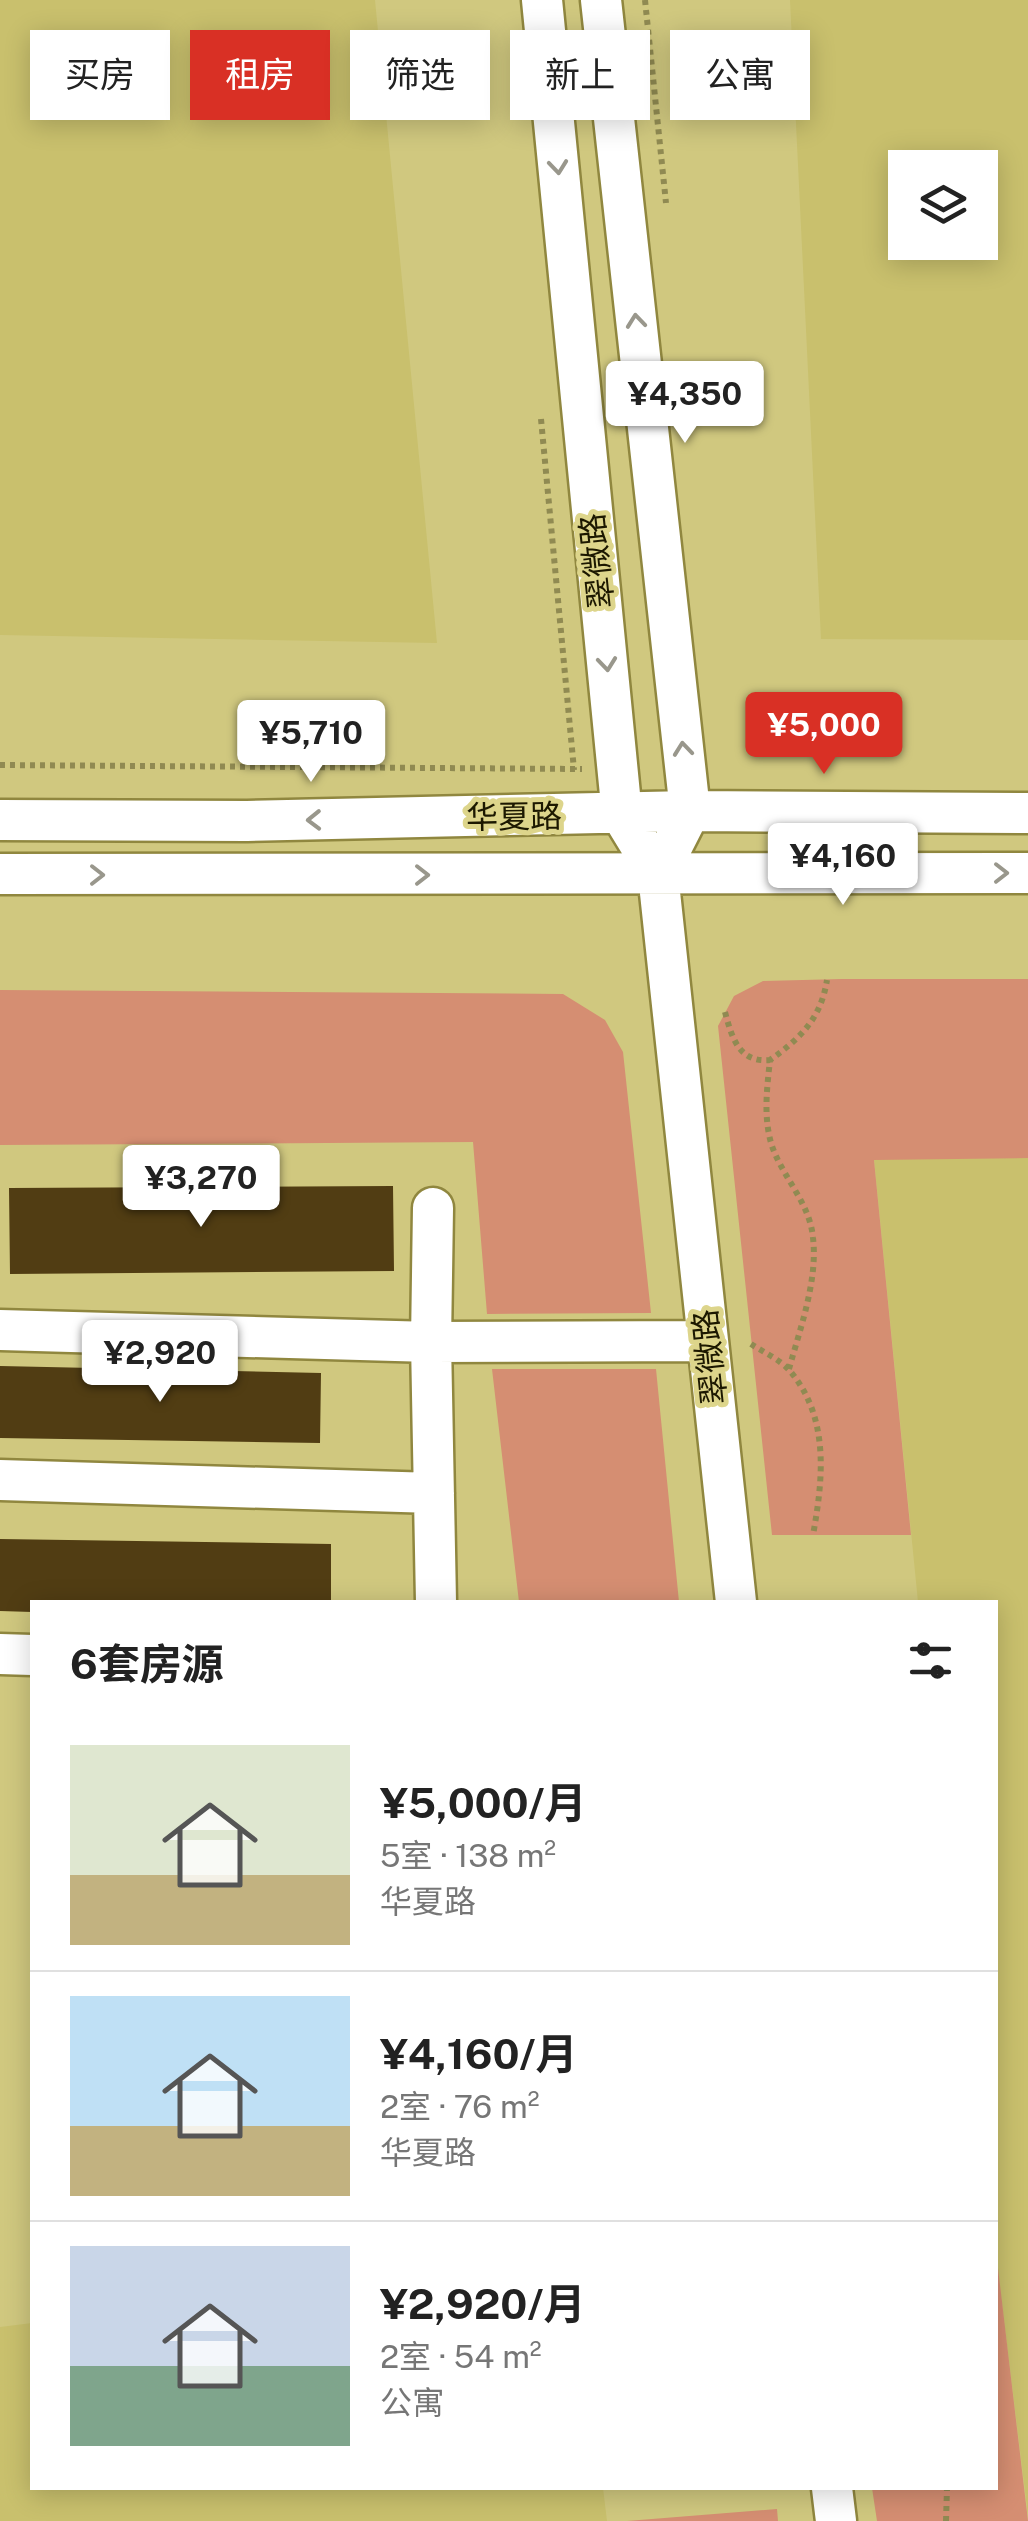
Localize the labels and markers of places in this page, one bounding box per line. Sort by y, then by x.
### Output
pin: ¥4,350 [604,361,766,446]
pin: ¥5,000 [743,692,905,777]
pin: ¥5,710 [230,700,392,785]
pin: ¥4,160 [762,823,924,908]
pin: ¥3,270 [120,1145,282,1230]
pin: ¥2,920 [79,1320,241,1405]

